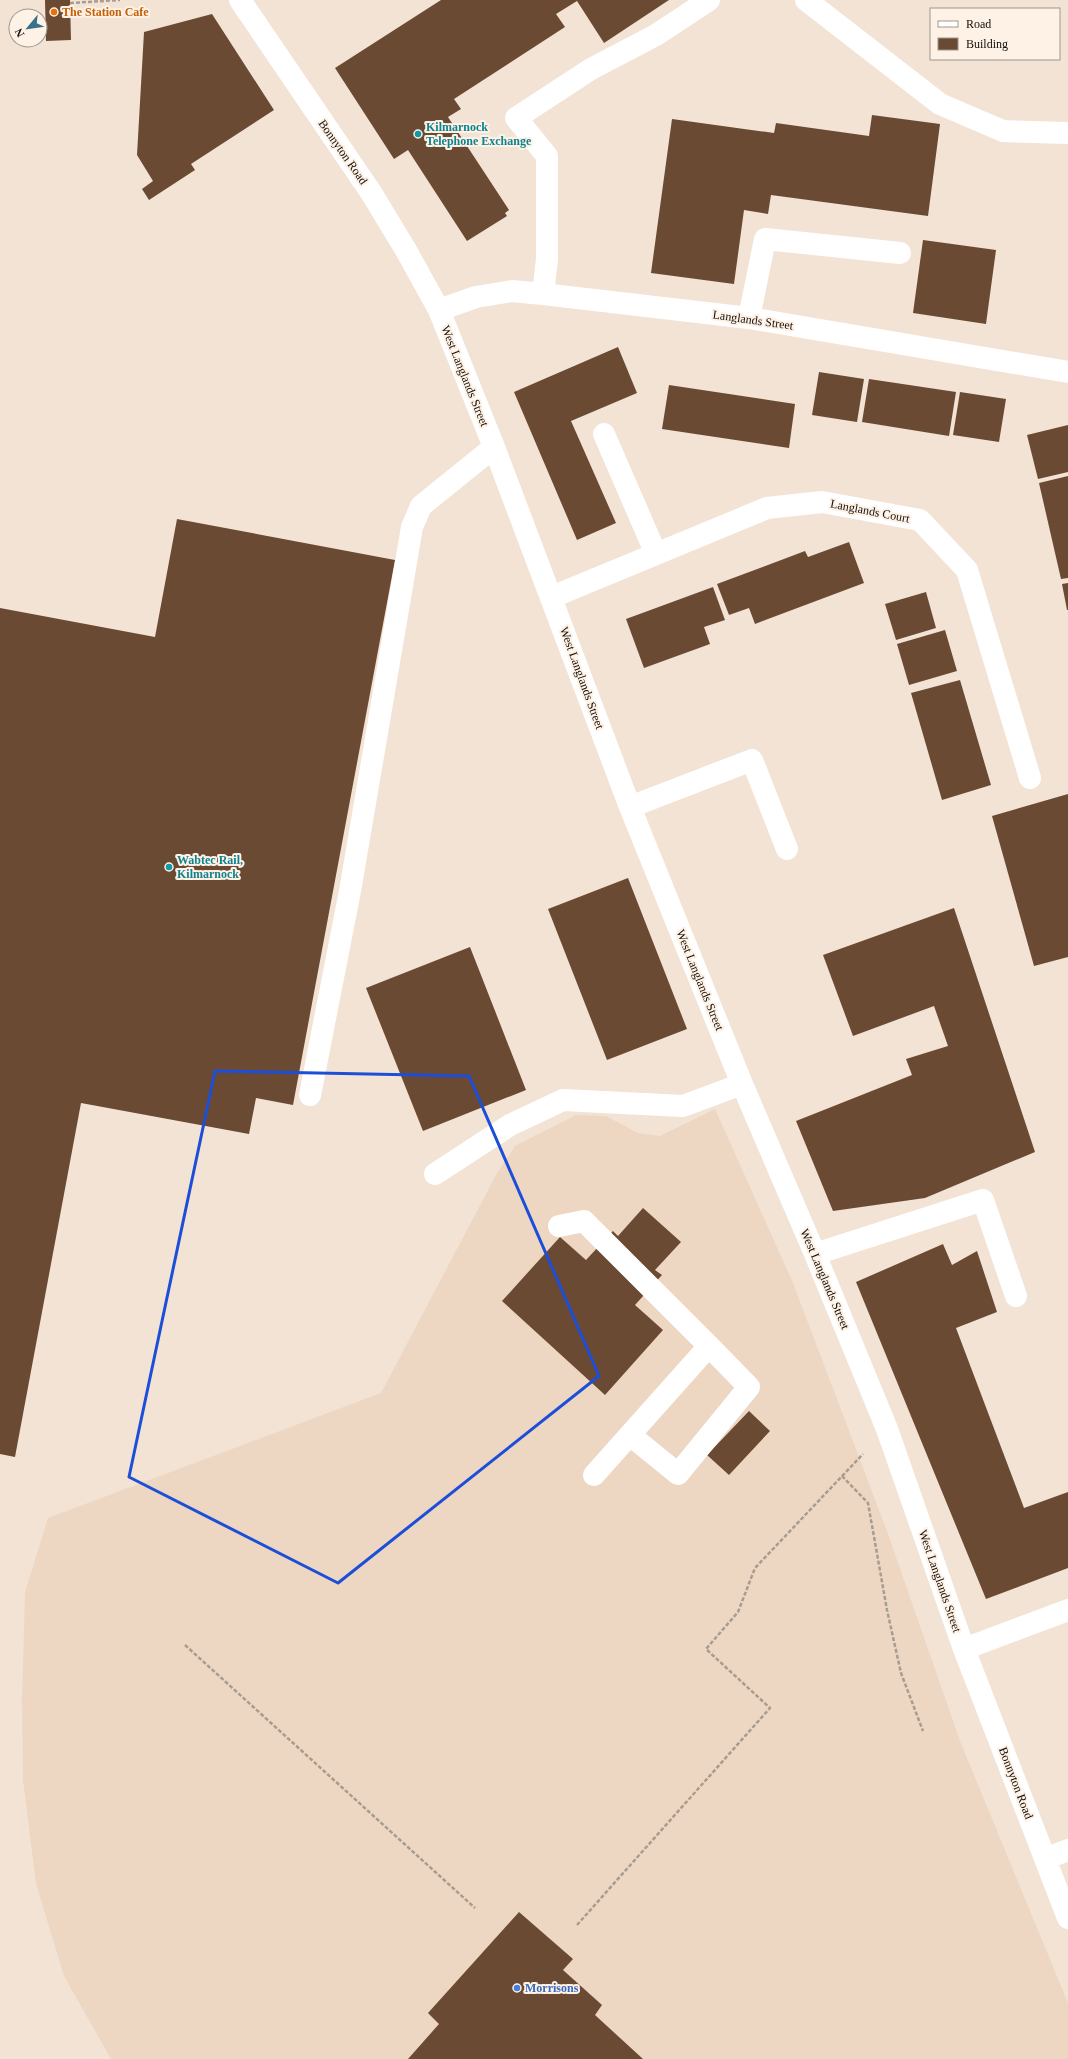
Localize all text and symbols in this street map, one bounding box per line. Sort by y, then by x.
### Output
place label: The Station Cafe [62,5,149,19]
marker: The Station Cafe [49,7,59,17]
north arrow [8,8,48,48]
legend [930,8,1060,60]
text: Road [966,17,991,31]
text: N [12,26,26,39]
text: Building [966,37,1008,51]
street label: Bonnyton Road [316,117,370,187]
place label: Kilmarnock Telephone Exchange [426,120,532,148]
marker: Kilmarnock Telephone Exchange [413,129,423,139]
street label: Langlands Street [712,307,795,333]
street label: West Langlands Street [438,323,492,429]
street label: Langlands Court [829,496,911,526]
street label: West Langlands Street [557,625,607,732]
place label: Wabtec Rail, Kilmarnock [177,853,243,881]
marker: Wabtec Rail, Kilmarnock [164,862,174,872]
street label: West Langlands Street [673,927,727,1033]
street label: West Langlands Street [798,1227,853,1332]
street label: West Langlands Street [916,1528,964,1635]
street label: Bonnyton Road [996,1745,1036,1821]
place label: Morrisons [525,1981,579,1995]
marker: Morrisons [512,1983,522,1993]

